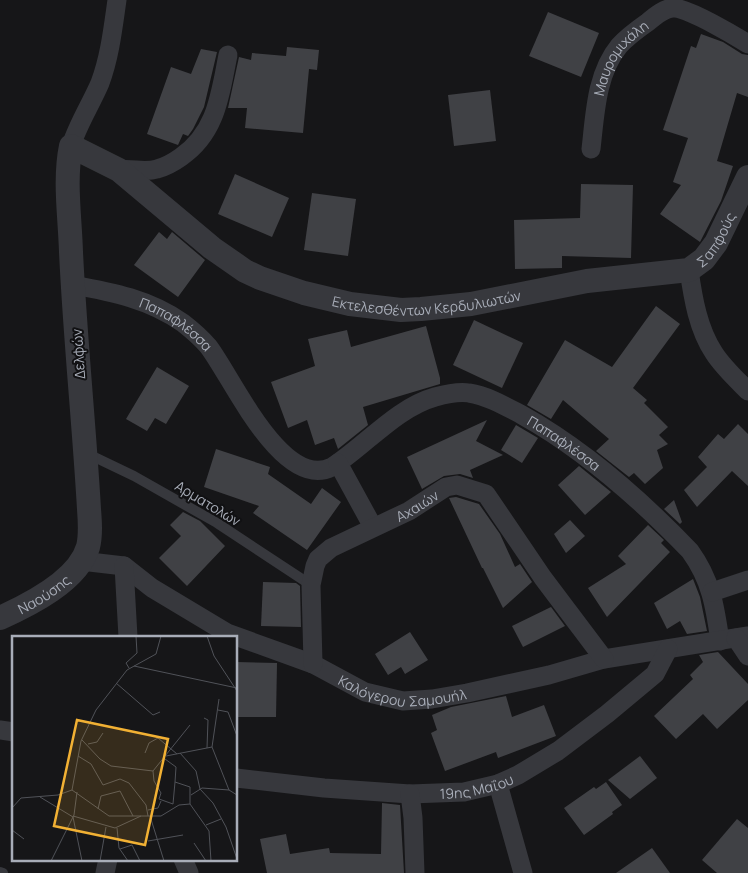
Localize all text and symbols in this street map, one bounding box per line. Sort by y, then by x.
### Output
street label: Μαυρομιχάλη [589,15,652,98]
street label: Σαπφούς [692,208,739,271]
street label: Εκτελεσθέντων Κερδυλιωτών [330,285,522,320]
street label: Παπαφλέσσα [137,292,217,355]
street label: Δελφών [67,328,89,380]
street label: Παπαφλέσσα [524,411,605,474]
street label: Αρματολών [172,476,244,530]
street label: Αχαιών [392,485,442,526]
street label: Ναούσης [14,570,74,618]
inset map [12,636,238,860]
street label: Καλόγερου Σαμουήλ [335,670,468,711]
street label: 19ης Μαΐου [439,769,516,802]

